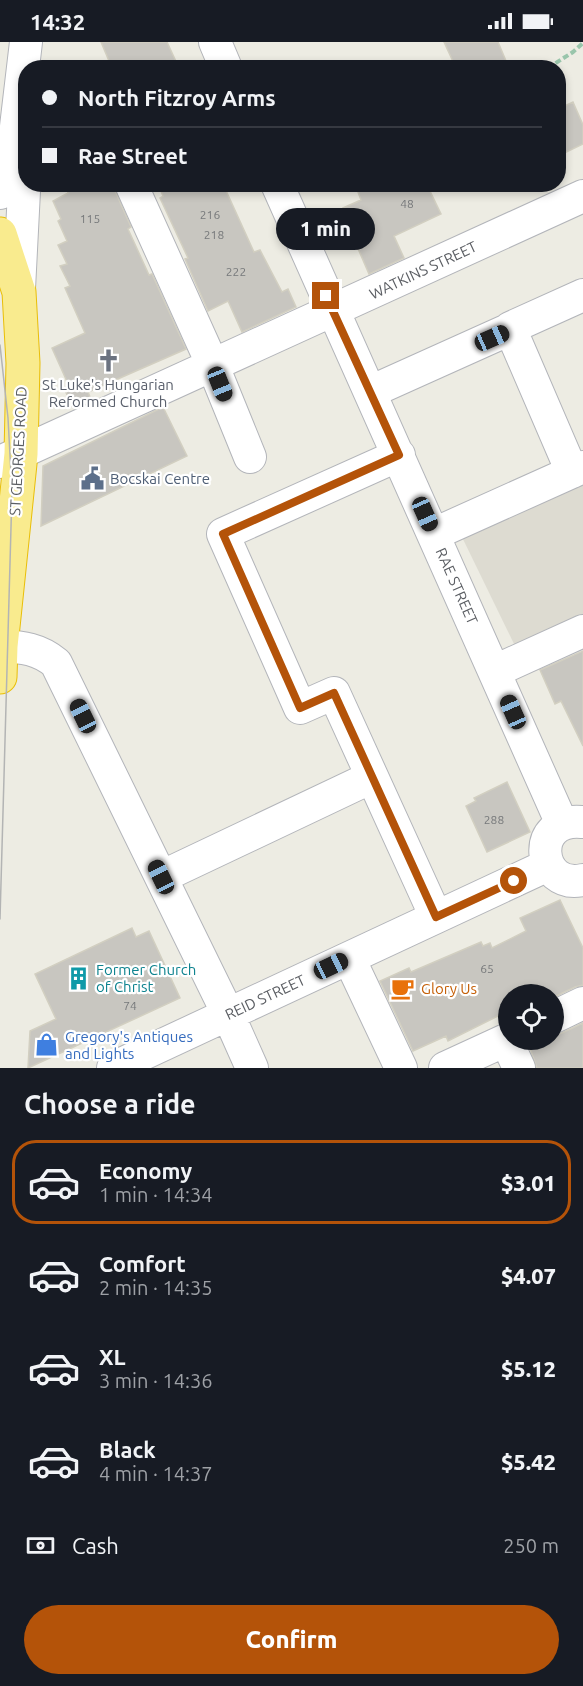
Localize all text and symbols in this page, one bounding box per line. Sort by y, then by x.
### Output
text: 14:32 [30,9,85,34]
text: North Fitzroy Arms [78,85,276,110]
text: Rae Street [78,143,188,168]
house number: 48 [400,197,414,210]
house number: 216 [200,208,220,221]
callout: 1 min [276,209,376,251]
house number: 115 [80,212,100,225]
text: 1 min [300,217,351,240]
house number: 218 [204,228,224,241]
street label: WATKINS STREET [367,237,480,302]
house number: 222 [226,265,246,278]
route end [312,282,339,309]
car [472,322,512,354]
church icon: St Luke's Hungarian Reformed Church [95,347,121,373]
car [205,364,235,404]
place label: St Luke's Hungarian Reformed Church [42,376,174,410]
street label: ST GEORGES ROAD [6,386,30,516]
public building icon: Bocskai Centre [79,465,105,491]
place label: Bocskai Centre [110,470,210,487]
car [409,494,441,534]
street label: RAE STREET [433,545,482,628]
car [497,692,529,732]
car [67,696,99,736]
house number: 288 [484,813,504,826]
car [145,857,177,897]
route start [500,867,527,894]
car [311,950,351,982]
place label: Former Church of Christ [96,961,196,995]
house number: 65 [480,962,494,975]
building icon: Former Church of Christ [65,965,91,991]
street label: REID STREET [222,971,308,1023]
cafe icon: Glory Us [390,975,416,1001]
place label: Glory Us [421,980,477,997]
map controls [498,984,564,1050]
button: locate [498,984,564,1050]
house number: 74 [123,999,137,1012]
place label: Gregory's Antiques and Lights [65,1028,193,1062]
shop icon: Gregory's Antiques and Lights [34,1032,60,1058]
text: Choose a ride [24,1089,196,1119]
icon: car [27,1155,81,1209]
text: Economy [99,1158,192,1183]
text: $3.01 [501,1170,556,1195]
text: 1 min · 14:34 [99,1183,213,1206]
icon: car [27,1248,81,1302]
text: Comfort [99,1251,186,1276]
text: $4.07 [501,1263,556,1288]
text: 2 min · 14:35 [99,1276,213,1299]
icon: car [27,1341,81,1395]
text: XL [99,1344,126,1369]
text: $5.12 [501,1356,556,1381]
text: 3 min · 14:36 [99,1369,213,1392]
icon: car [27,1434,81,1488]
text: Black [99,1437,156,1462]
text: $5.42 [501,1449,556,1474]
text: 4 min · 14:37 [99,1462,213,1485]
icon: cash [24,1529,57,1562]
text: Cash [72,1533,119,1558]
text: 250 m [503,1534,559,1557]
button: Confirm [24,1605,559,1674]

